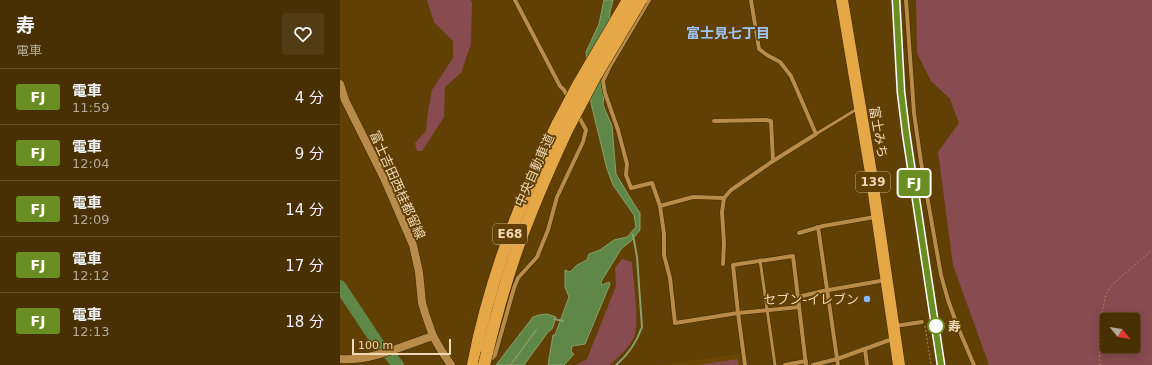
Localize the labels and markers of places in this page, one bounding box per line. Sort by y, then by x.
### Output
place label: セブン-イレブン [763,292,859,307]
marker: セブン-イレブン [862,294,872,304]
marker: 寿 [927,317,945,335]
place label: 寿 [948,319,961,334]

